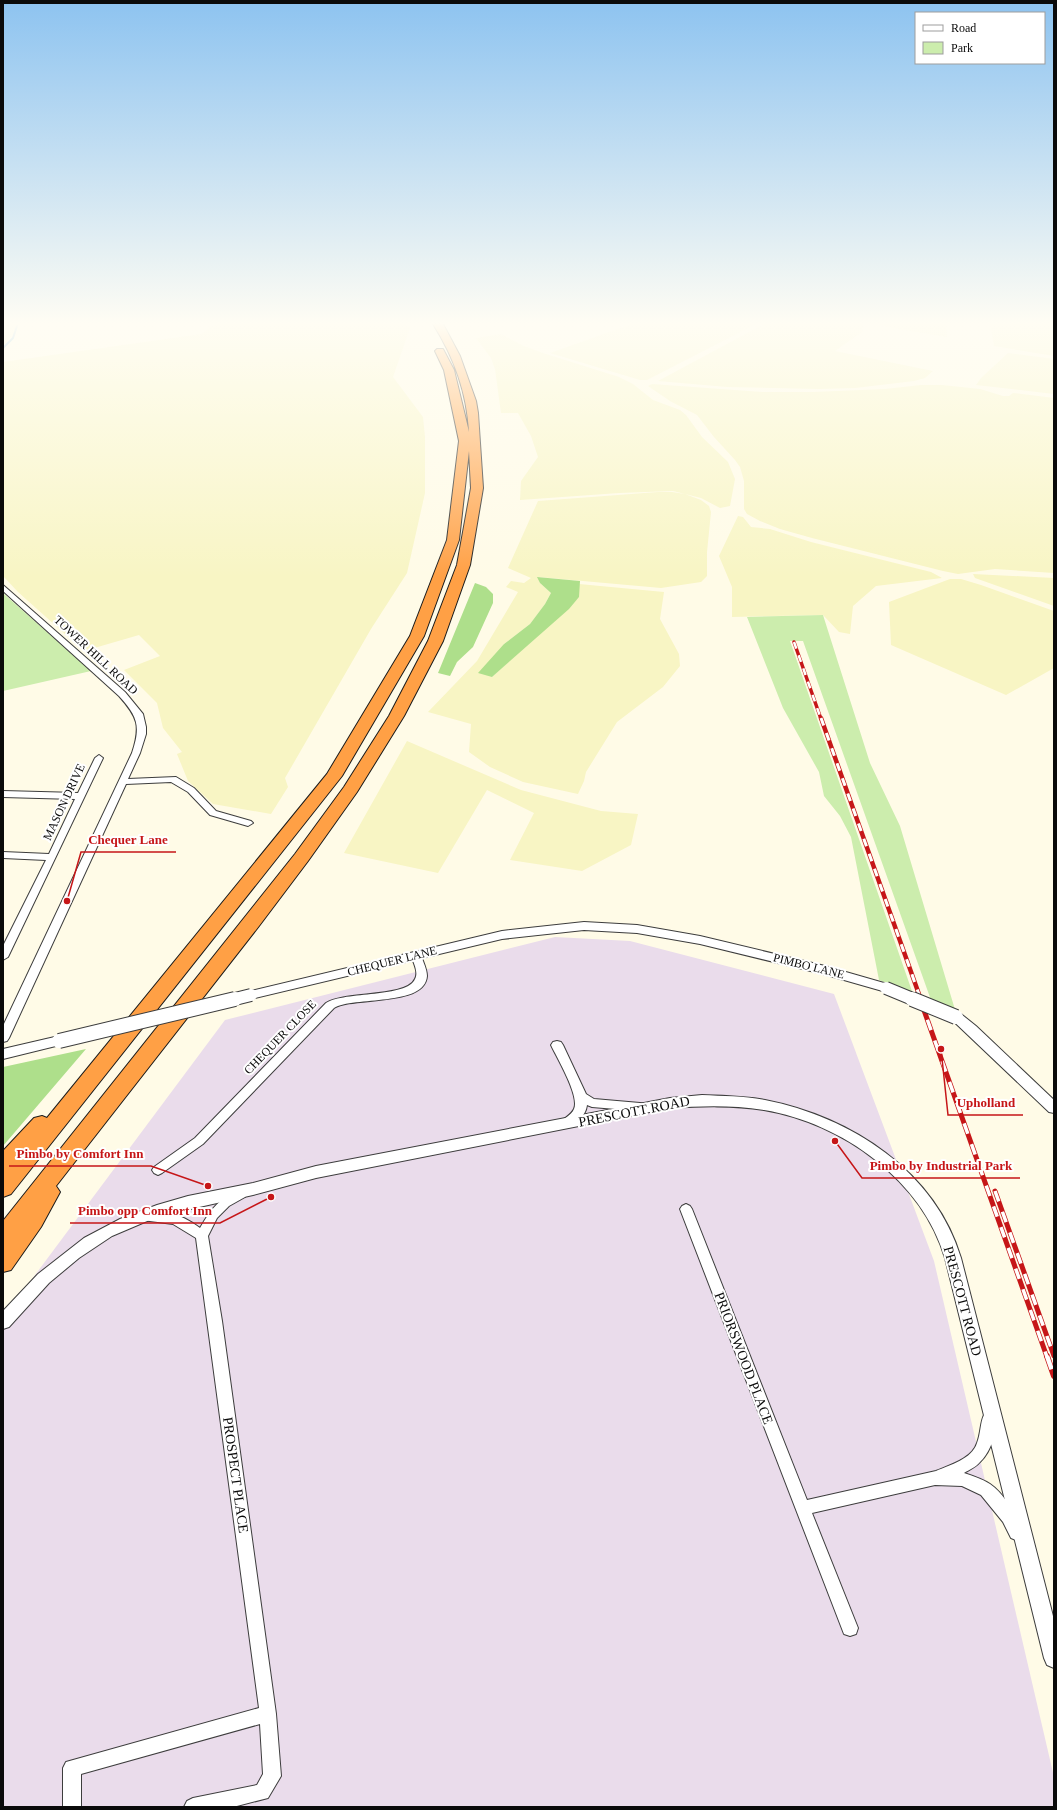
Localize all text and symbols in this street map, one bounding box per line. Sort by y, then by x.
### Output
legend [915,12,1045,64]
text: Road [951,21,976,35]
text: Park [951,41,973,55]
street label: TOWER HILL ROAD [51,613,141,698]
street label: MASON DRIVE [40,761,88,843]
callout: Chequer Lane [81,827,176,852]
text: Chequer Lane [88,832,168,847]
street label: CHEQUER LANE [346,943,438,979]
street label: PIMBO LANE [772,950,846,982]
street label: CHEQUER CLOSE [241,997,319,1077]
callout: Upholland [948,1090,1023,1115]
street label: PRESCOTT ROAD [577,1093,691,1130]
text: Upholland [957,1095,1016,1110]
callout: Pimbo by Comfort Inn [9,1141,151,1166]
text: Pimbo by Comfort Inn [17,1146,144,1161]
callout: Pimbo by Industrial Park [862,1153,1020,1178]
text: Pimbo by Industrial Park [870,1158,1013,1173]
callout: Pimbo opp Comfort Inn [70,1198,220,1223]
text: Pimbo opp Comfort Inn [78,1203,213,1218]
street label: PRESCOTT ROAD [941,1245,984,1358]
street label: PRIORSWOOD PLACE [711,1290,776,1426]
street label: PROSPECT PLACE [220,1416,251,1534]

